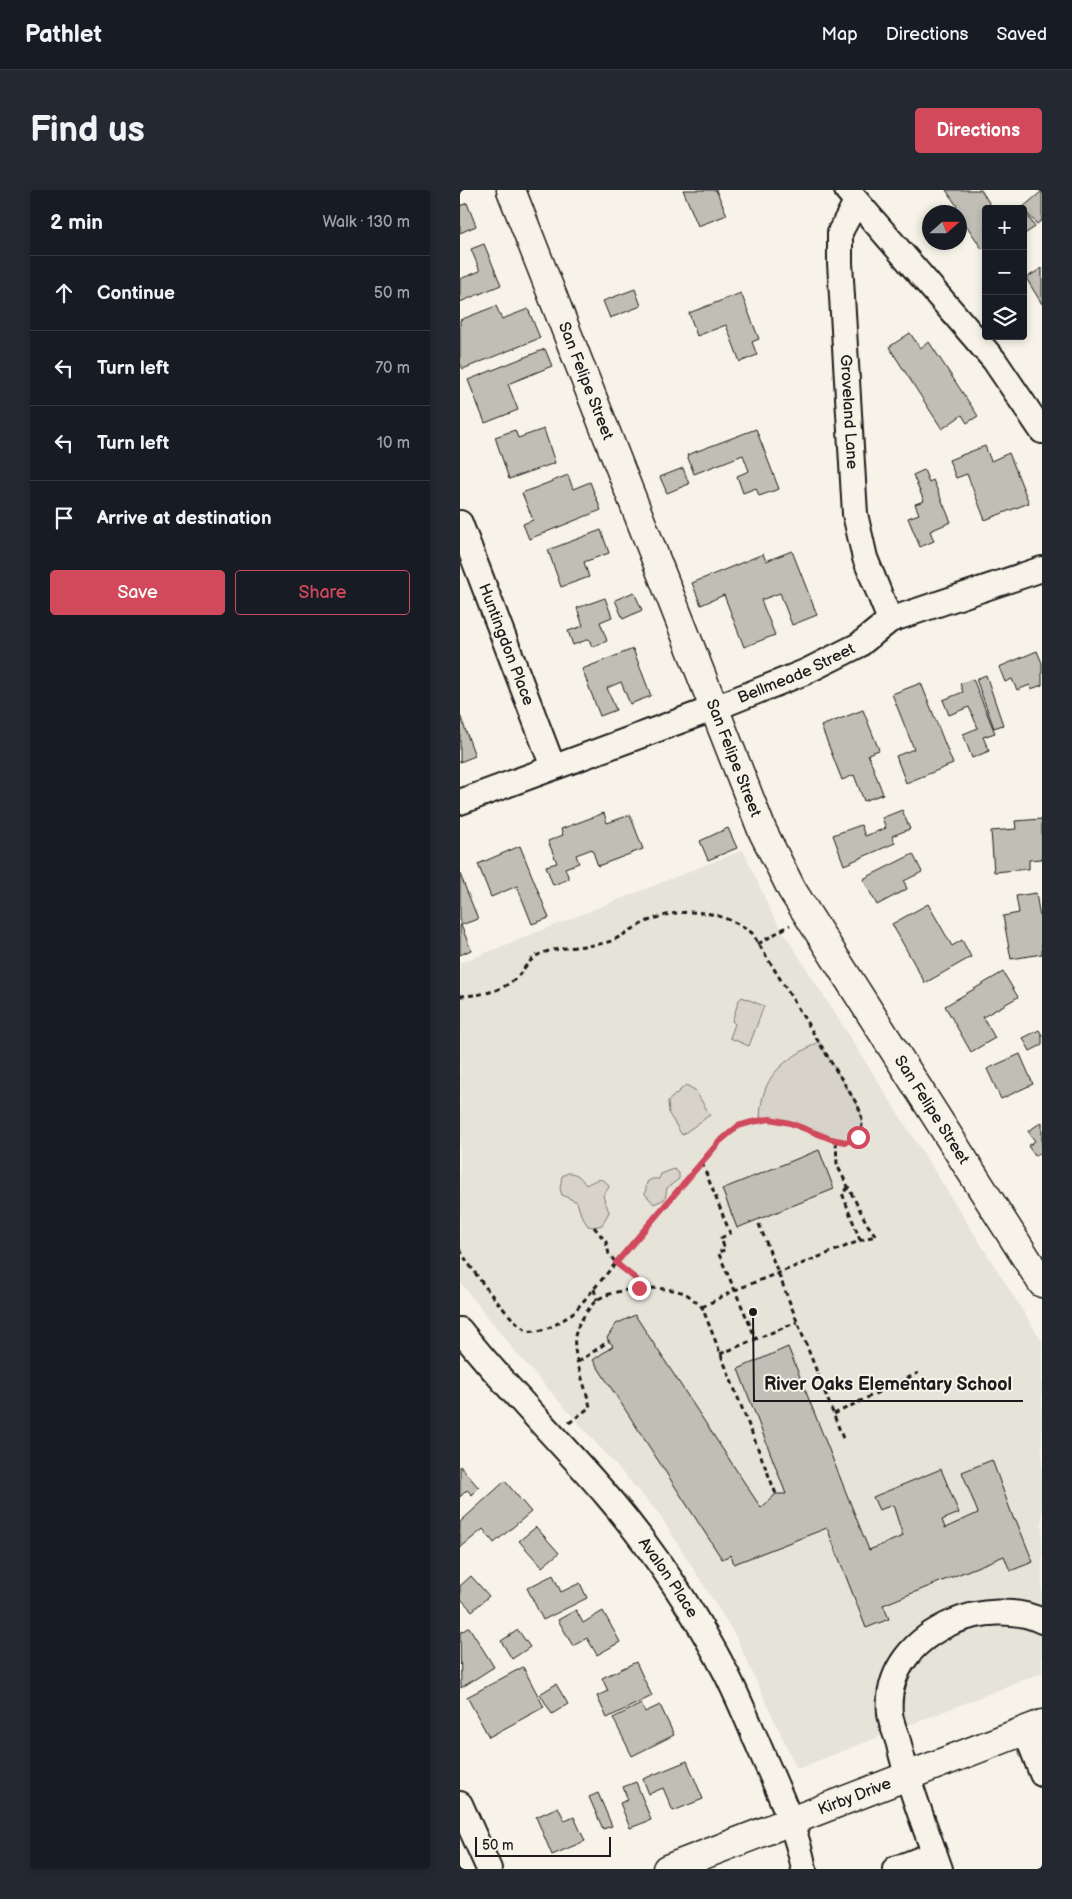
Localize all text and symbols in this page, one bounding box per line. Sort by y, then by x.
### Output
text: Pathlet [25,20,102,49]
text: Map [822,24,858,45]
text: Directions [886,24,968,45]
text: Saved [996,24,1047,45]
button: Directions [915,108,1042,153]
text: Find us [30,109,145,152]
north arrow [922,205,967,250]
map controls [982,205,1027,340]
button: + [982,205,1027,250]
text: 2 min [50,210,103,235]
text: Walk · 130 m [322,213,410,232]
button: − [982,250,1027,295]
icon: ahead [50,279,78,307]
text: Continue [97,282,175,305]
text: 50 m [374,284,410,303]
button: layers [982,295,1027,340]
street label: San Felipe Street [554,319,618,442]
icon: left [50,354,78,382]
street label: Groveland Lane [836,354,862,470]
text: Turn left [97,357,169,380]
text: 70 m [375,359,410,378]
icon: left [50,429,78,457]
text: Turn left [97,432,169,455]
text: 10 m [377,434,410,453]
icon: arrive [50,504,78,532]
text: Arrive at destination [97,507,272,530]
button: Save [50,570,225,615]
button: Share [235,570,410,615]
street label: Huntingdon Place [474,581,538,709]
street label: Bellmeade Street [735,639,858,707]
street label: San Felipe Street [702,696,765,820]
street label: San Felipe Street [890,1052,973,1168]
route start [847,1126,870,1149]
route end [628,1277,651,1300]
callout: River Oaks Elementary School [754,1368,1023,1401]
text: River Oaks Elementary School [764,1374,1012,1395]
street label: Avalon Place [634,1534,702,1622]
street label: Kirby Drive [815,1774,894,1819]
scale bar [475,1834,611,1857]
text: 50 m [482,1837,514,1854]

